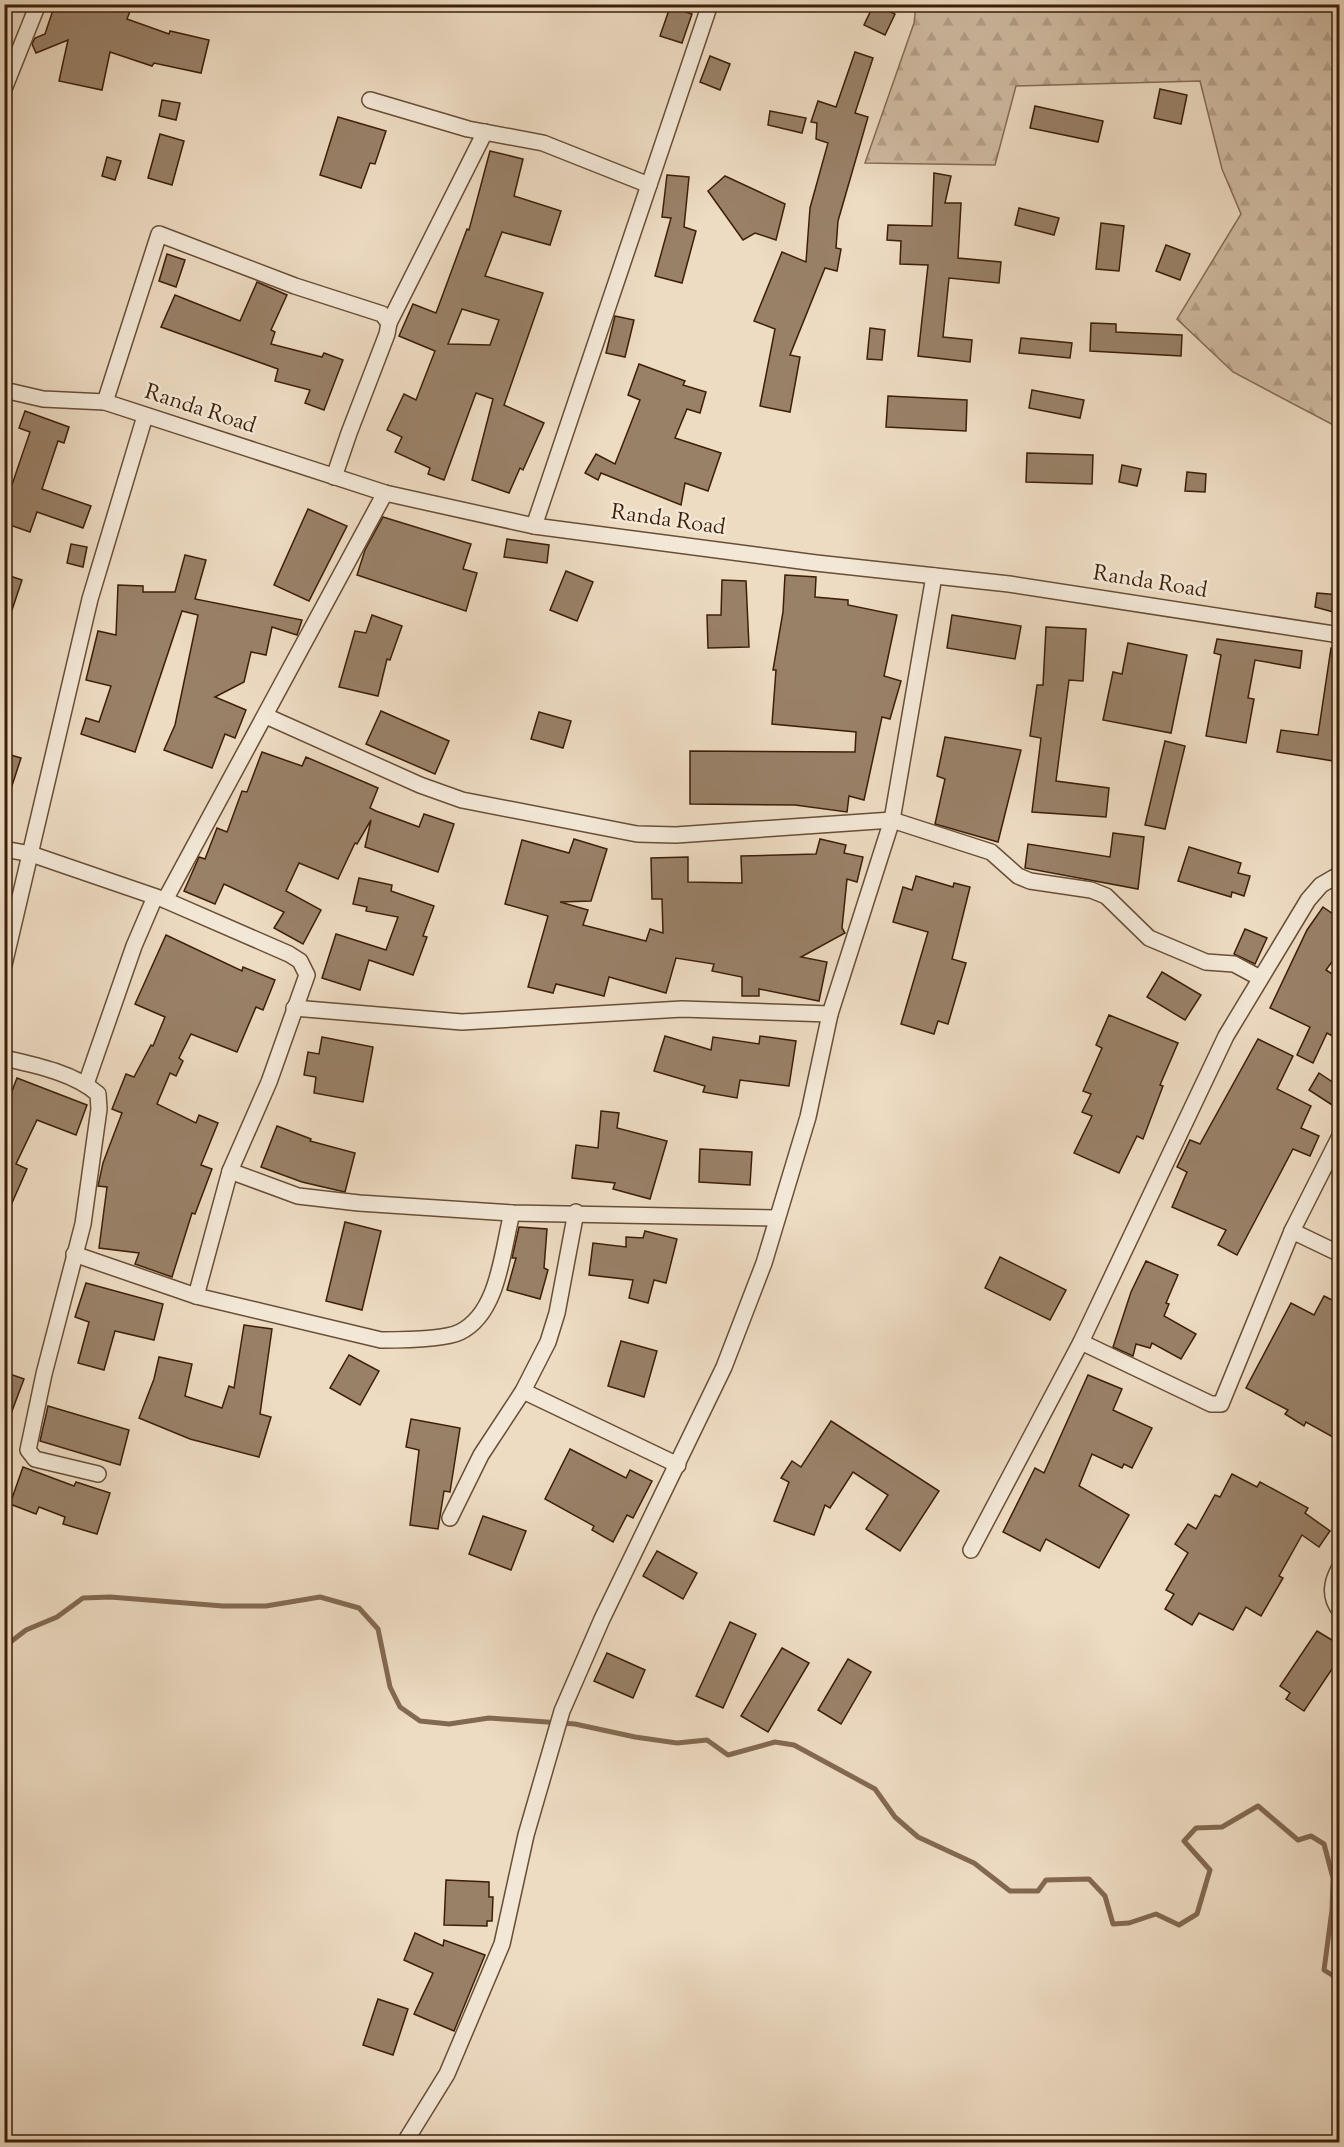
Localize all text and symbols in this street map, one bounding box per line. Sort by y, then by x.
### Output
street label: Randa Road [140,377,260,443]
street label: Randa Road [609,497,727,545]
street label: Randa Road [1090,558,1210,608]

